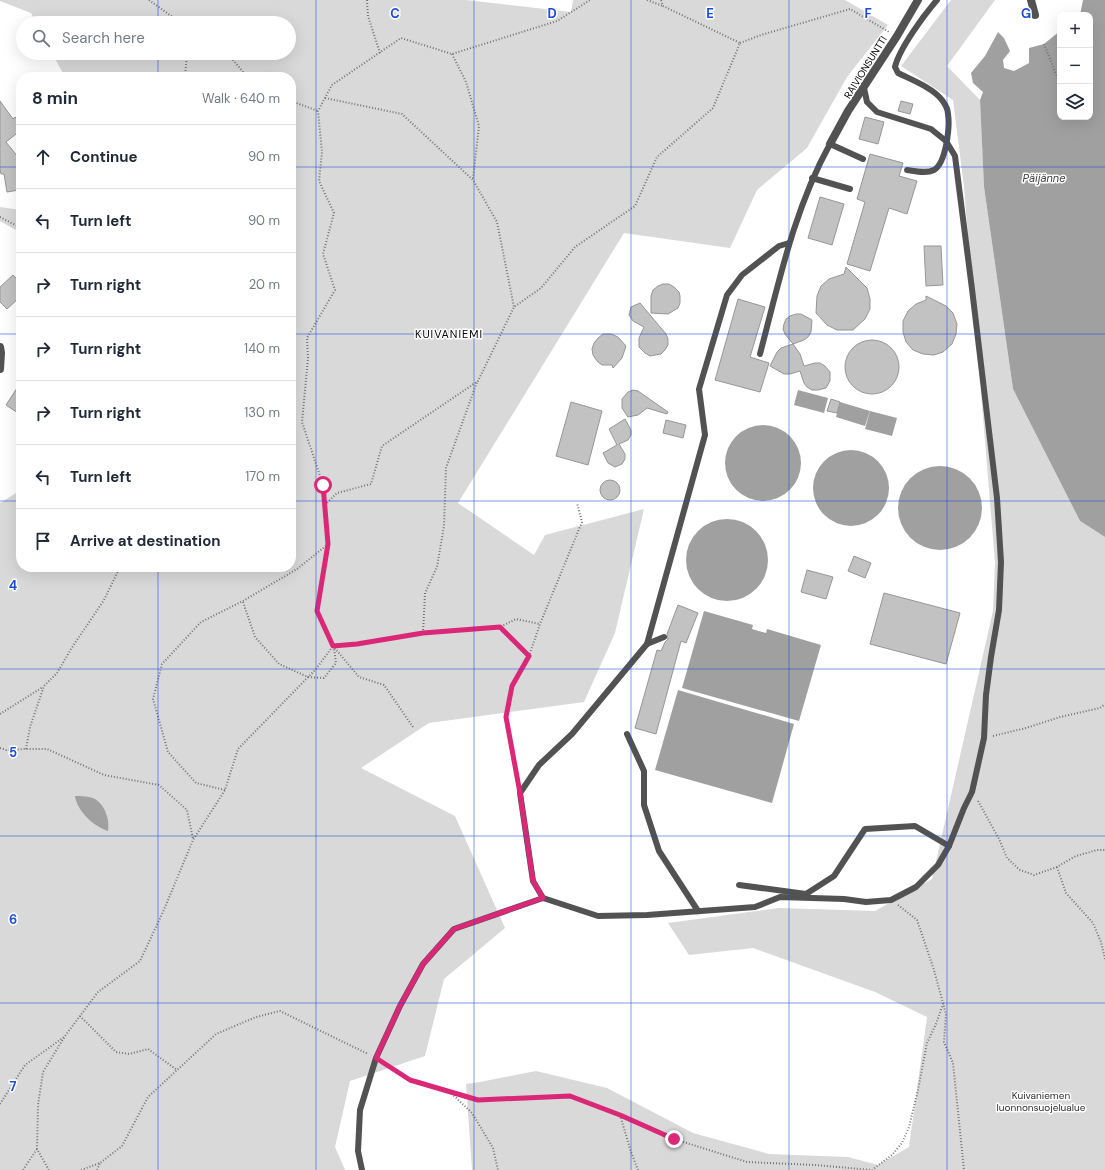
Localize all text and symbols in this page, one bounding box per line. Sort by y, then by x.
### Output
text: C [390,5,400,22]
text: D [547,5,557,22]
text: E [706,5,714,22]
text: F [864,5,872,22]
text: G [1021,5,1031,22]
map controls [1057,12,1093,120]
button: + [1057,12,1093,48]
search box [16,16,296,60]
icon: search [30,27,52,49]
text: Search here [62,28,145,48]
street label: RAIVIONSUNTTI [841,34,890,101]
button: − [1057,48,1093,84]
button: layers [1057,84,1093,120]
text: 8 min [32,87,78,109]
text: Walk · 640 m [202,90,280,107]
icon: ahead [32,146,54,168]
text: Continue [70,147,138,167]
text: 90 m [248,148,280,165]
water label: Päijänne [1023,171,1065,185]
icon: left [32,210,54,232]
text: Turn left [70,211,131,231]
text: 90 m [248,212,280,229]
icon: right [32,274,54,296]
text: Turn right [70,275,141,295]
text: 20 m [249,276,280,293]
district label: KUIVANIEMI [415,327,483,341]
icon: right [32,338,54,360]
text: Turn right [70,339,141,359]
text: 140 m [244,340,280,357]
icon: right [32,402,54,424]
text: Turn right [70,403,141,423]
text: 130 m [244,404,280,421]
icon: left [32,466,54,488]
text: Turn left [70,467,131,487]
text: 170 m [245,468,280,485]
route start [314,476,332,494]
icon: arrive [32,530,54,552]
text: Arrive at destination [70,531,221,551]
text: 4 [9,577,17,594]
text: 5 [9,744,17,761]
text: 6 [9,911,17,928]
text: 7 [10,1078,17,1095]
park label: Kuivaniemen luonnonsuojelualue [997,1089,1086,1114]
route end [665,1130,683,1148]

